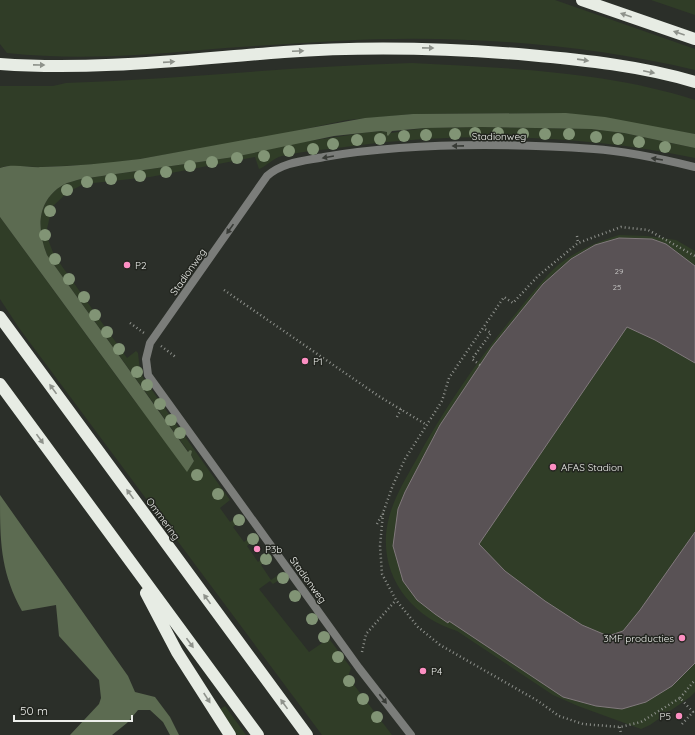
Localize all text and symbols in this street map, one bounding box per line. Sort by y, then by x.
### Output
one-way arrow [619,12,631,18]
one-way arrow [672,30,684,36]
one-way arrow [422,45,435,51]
one-way arrow [292,48,304,55]
one-way arrow [577,57,589,63]
one-way arrow [163,58,175,65]
one-way arrow [33,62,46,68]
one-way arrow [643,69,655,75]
street label: Stadionweg [472,130,526,143]
one-way arrow [451,143,464,149]
one-way arrow [322,154,335,160]
one-way arrow [651,156,663,162]
one-way arrow [226,224,234,234]
street label: Stadionweg [167,246,209,298]
place label: P2 [135,259,147,272]
marker: P2 [122,260,132,270]
house number: 29 [615,266,624,276]
house number: 25 [613,282,621,292]
place label: P1 [313,355,323,368]
marker: P1 [300,356,310,366]
one-way arrow [49,384,57,394]
one-way arrow [35,433,44,444]
place label: AFAS Stadion [561,461,623,474]
marker: AFAS Stadion [548,462,558,472]
one-way arrow [126,489,134,499]
street label: Ommering [143,495,183,543]
place label: P3b [265,543,282,556]
marker: P3b [252,544,262,554]
street label: Stadionweg [287,554,329,606]
one-way arrow [202,593,211,604]
place label: 3MF producties [603,632,674,645]
marker: 3MF producties [677,633,687,643]
one-way arrow [186,637,194,648]
place label: P4 [431,665,442,678]
marker: P4 [418,666,428,676]
one-way arrow [203,693,211,703]
one-way arrow [378,694,387,705]
scale bar [14,697,132,723]
one-way arrow [280,698,288,709]
text: 50 m [20,703,48,718]
place label: P5 [660,710,671,723]
marker: P5 [674,711,684,721]

